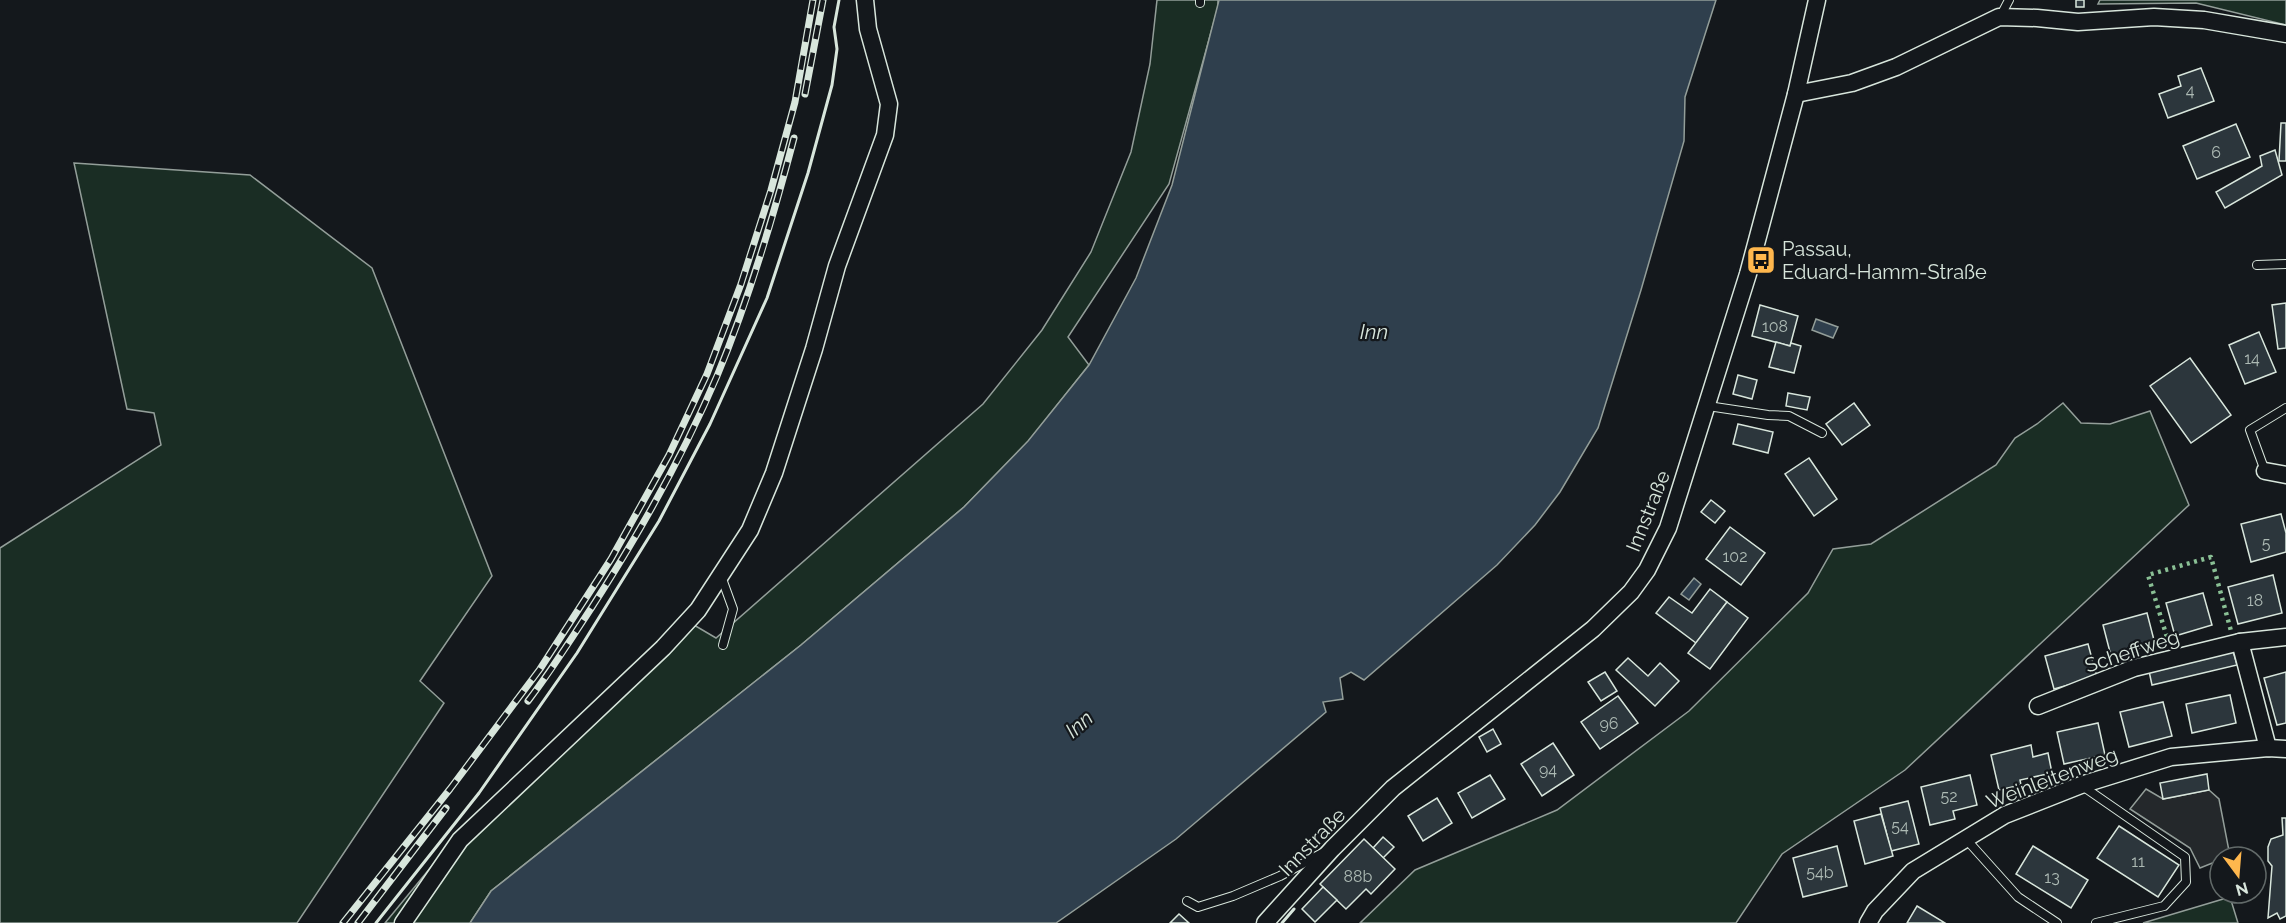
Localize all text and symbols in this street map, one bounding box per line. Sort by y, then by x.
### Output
house number: 4 [2186,81,2195,100]
house number: 6 [2211,143,2221,162]
place label: Passau, Eduard-Hamm-Straße [1782,237,1987,284]
bus stop icon: Passau, Eduard-Hamm-Straße [1745,244,1777,276]
house number: 108 [1762,317,1788,336]
water label: Inn [1360,319,1388,344]
house number: 14 [2244,349,2260,368]
street label: Innstraße [1621,467,1675,555]
house number: 5 [2262,534,2271,553]
house number: 102 [1723,547,1747,566]
house number: 18 [2247,591,2263,610]
street label: Scheffweg [2082,624,2182,678]
water label: Inn [1060,705,1098,743]
house number: 96 [1599,714,1619,733]
street label: Weinleitenweg [1983,742,2121,814]
house number: 94 [1539,760,1557,779]
house number: 52 [1940,787,1958,806]
street label: Innstraße [1274,803,1350,881]
house number: 54 [1891,817,1909,836]
north arrow [2208,845,2268,905]
house number: 11 [2131,852,2145,871]
house number: 54b [1806,863,1834,882]
house number: 88b [1344,867,1373,886]
house number: 13 [2044,868,2060,887]
text: N [2234,878,2250,900]

